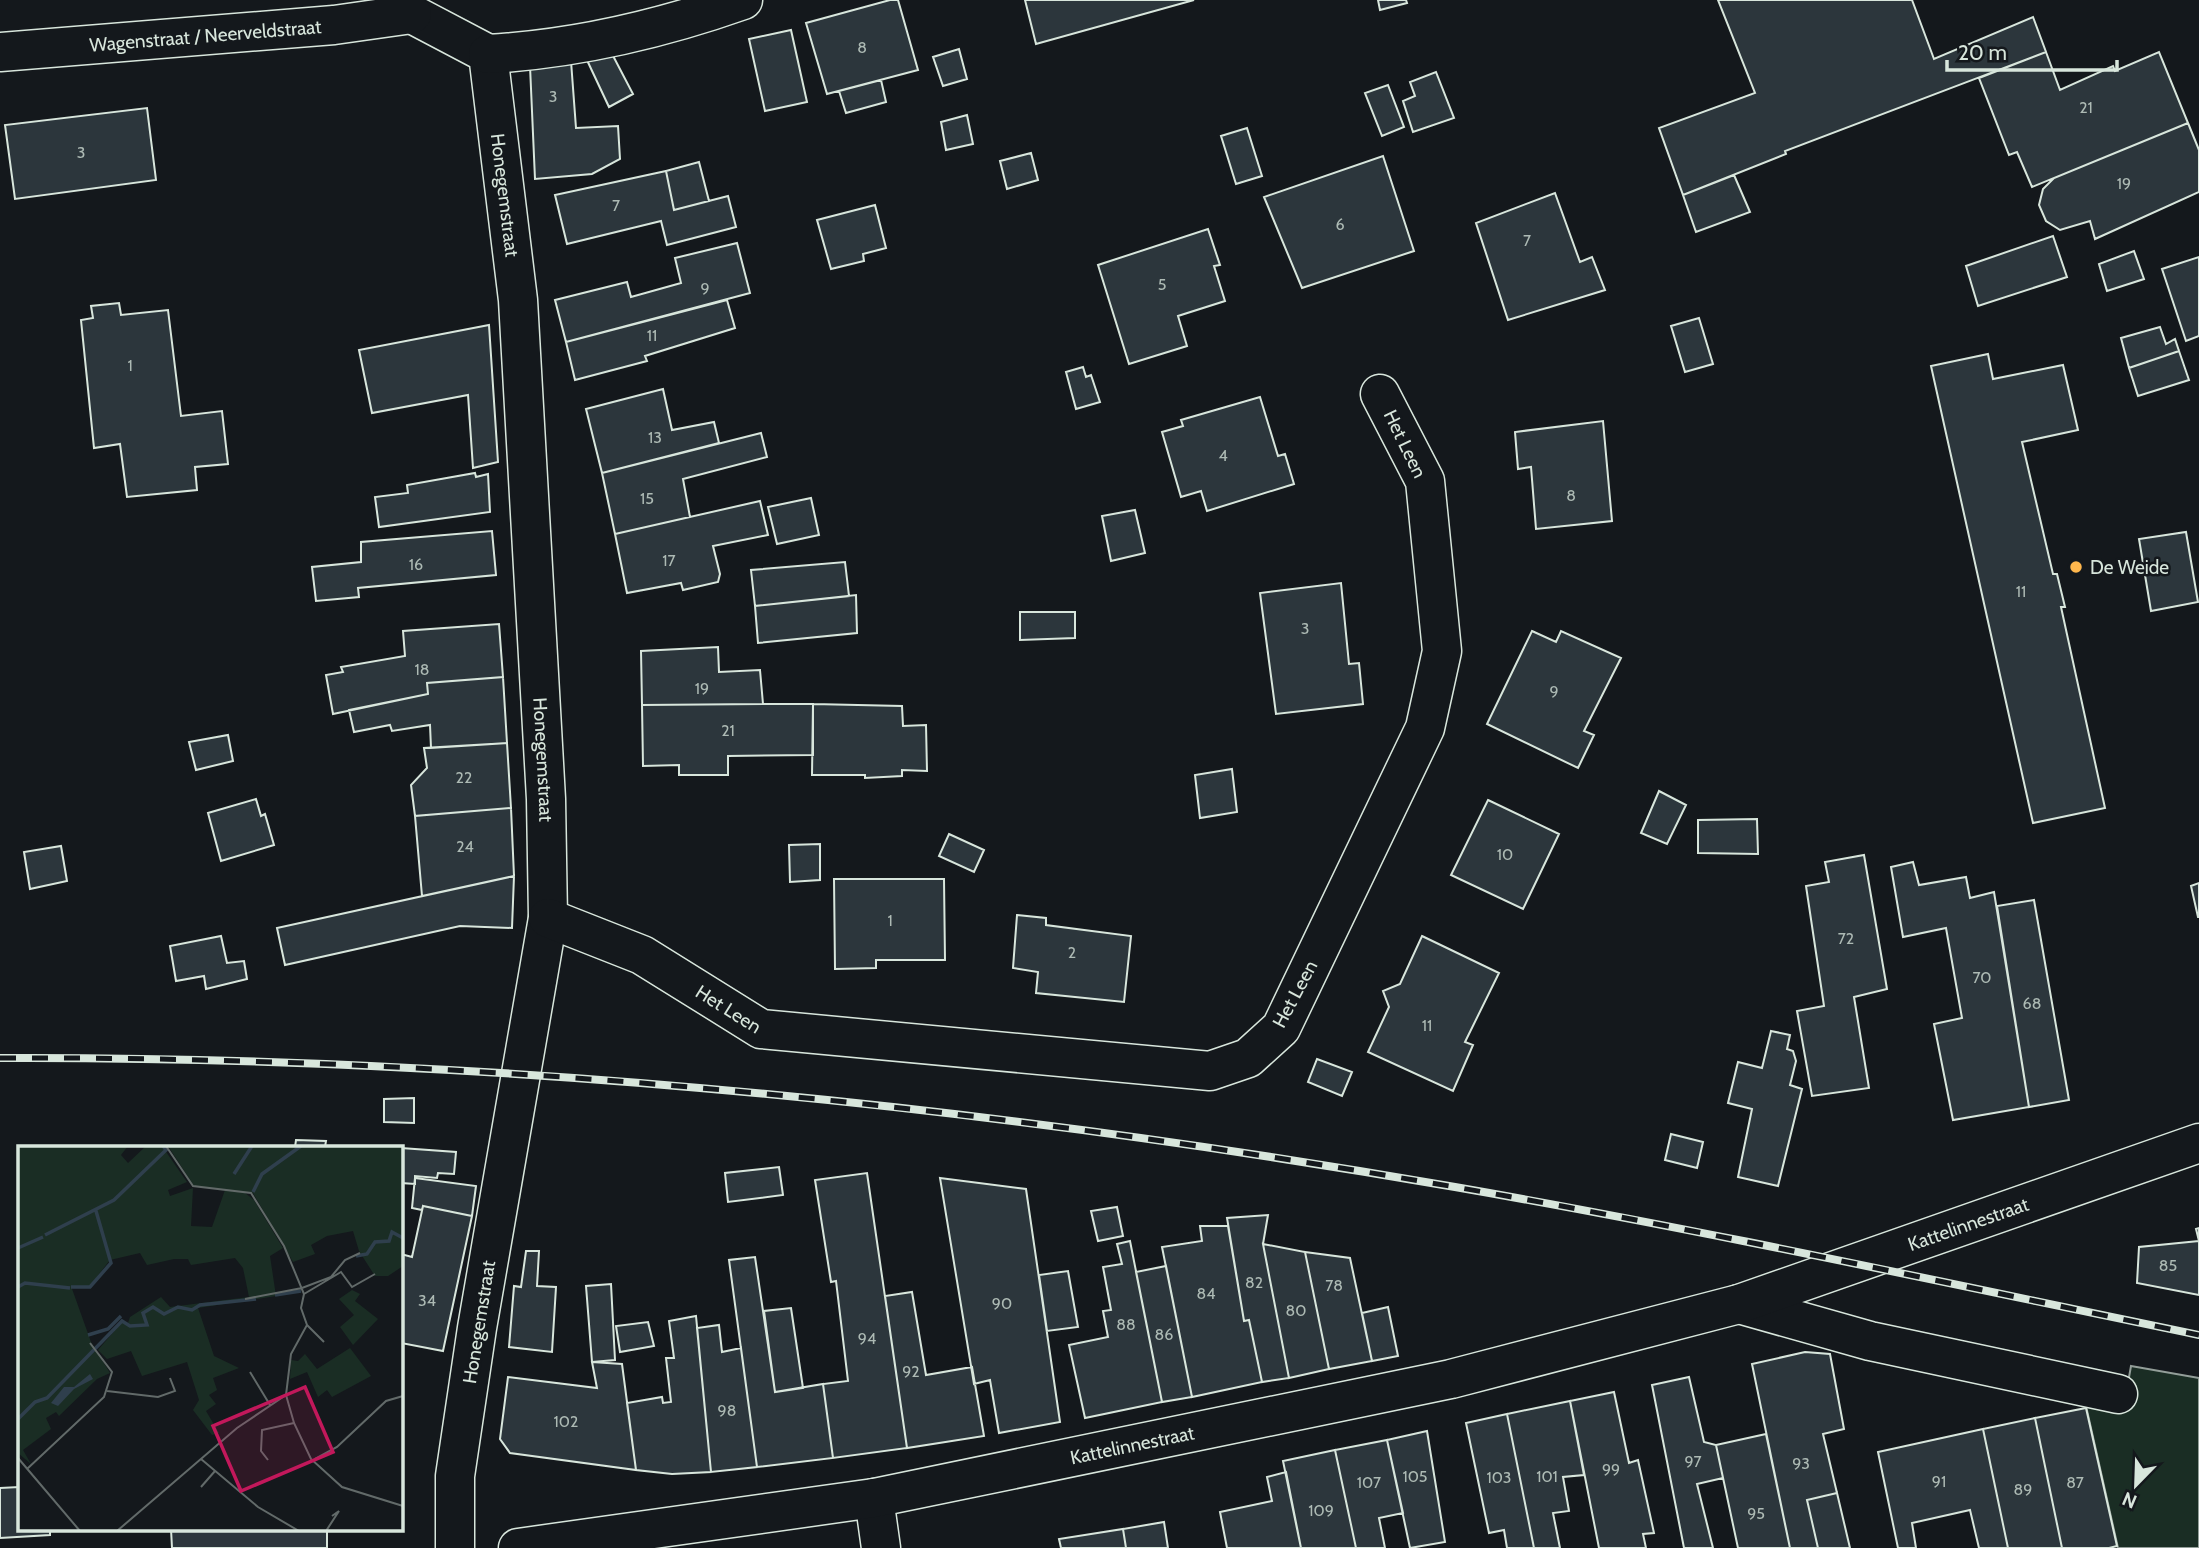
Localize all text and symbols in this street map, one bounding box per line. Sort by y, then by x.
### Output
street label: Wagenstraat / Neerveldstraat [88,15,323,56]
scale bar [1947,28,2117,72]
house number: 8 [857,38,867,57]
text: 20 m [1958,40,2007,65]
house number: 3 [549,87,557,106]
house number: 21 [2079,98,2093,117]
street label: Honegemstraat [486,132,524,259]
house number: 3 [77,143,85,162]
house number: 19 [2117,174,2131,193]
house number: 7 [612,196,620,215]
house number: 6 [1335,215,1345,234]
house number: 7 [1523,231,1531,250]
house number: 5 [1158,275,1166,294]
house number: 9 [700,279,710,298]
house number: 11 [647,326,657,345]
house number: 1 [127,356,133,375]
street label: Het Leen [1379,406,1431,482]
house number: 13 [648,428,662,447]
house number: 4 [1218,446,1228,465]
house number: 8 [1566,486,1576,505]
house number: 15 [640,489,654,508]
house number: 17 [662,551,676,570]
house number: 16 [409,555,423,574]
place label: De Weide [2090,556,2169,579]
marker: De Weide [2068,559,2084,575]
house number: 11 [2016,582,2026,601]
house number: 3 [1301,619,1309,638]
house number: 18 [415,660,429,679]
house number: 19 [695,679,709,698]
house number: 9 [1549,682,1559,701]
street label: Honegemstraat [529,697,558,823]
house number: 21 [721,721,735,740]
house number: 22 [456,768,472,787]
house number: 24 [456,837,474,856]
house number: 10 [1497,845,1513,864]
house number: 1 [887,911,893,930]
house number: 72 [1838,929,1854,948]
house number: 2 [1068,943,1076,962]
street label: Het Leen [1268,956,1322,1032]
house number: 70 [1972,968,1992,987]
street label: Het Leen [692,980,766,1038]
house number: 68 [2023,994,2041,1013]
house number: 11 [1422,1016,1432,1035]
inset map [18,1146,402,1530]
street label: Kattelinnestraat [1905,1192,2032,1256]
house number: 85 [2159,1256,2177,1275]
street label: Honegemstraat [458,1258,500,1385]
house number: 82 [1245,1273,1263,1292]
house number: 78 [1325,1276,1343,1295]
house number: 84 [1197,1284,1215,1303]
house number: 34 [418,1291,436,1310]
house number: 90 [992,1294,1012,1313]
house number: 80 [1286,1301,1306,1320]
house number: 88 [1116,1315,1136,1334]
house number: 86 [1155,1325,1173,1344]
house number: 94 [858,1329,876,1348]
house number: 92 [902,1362,920,1381]
house number: 98 [718,1401,736,1420]
house number: 102 [554,1412,578,1431]
street label: Kattelinnestraat [1068,1421,1197,1469]
north arrow [2101,1450,2171,1520]
house number: 97 [1684,1452,1702,1471]
house number: 93 [1792,1454,1810,1473]
house number: 99 [1602,1460,1620,1479]
house number: 105 [1402,1467,1428,1486]
house number: 101 [1536,1467,1558,1486]
house number: 103 [1486,1468,1512,1487]
house number: 91 [1932,1472,1946,1491]
house number: 107 [1357,1473,1381,1492]
house number: 87 [2066,1473,2084,1492]
house number: 89 [2014,1480,2032,1499]
text: N [2119,1487,2140,1513]
house number: 109 [1308,1501,1334,1520]
house number: 95 [1747,1504,1765,1523]

